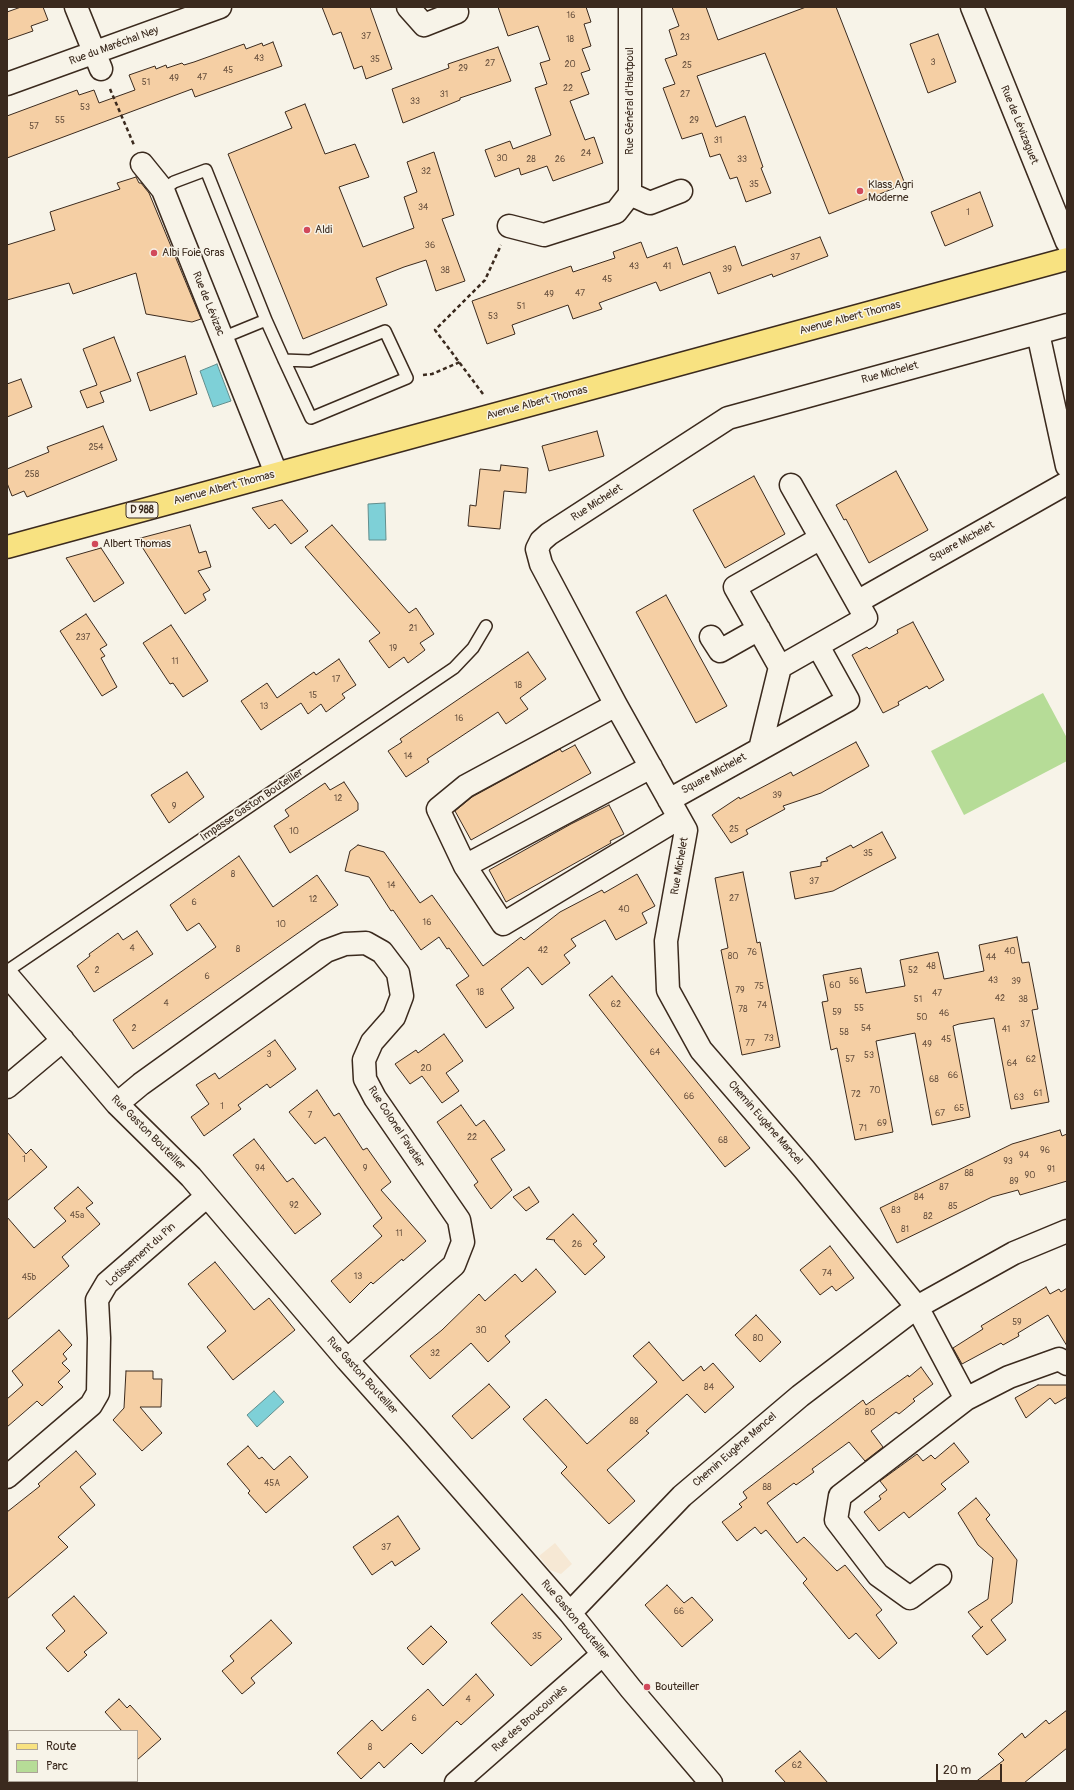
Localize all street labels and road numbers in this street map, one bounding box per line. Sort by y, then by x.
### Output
street label: Rue du Maréchal Ney [67,24,161,68]
street label: Rue Général d'Hautpoul [623,47,637,155]
street label: Rue de Lévizaguet [997,84,1041,166]
street label: Rue de Lévizac [189,270,227,338]
street label: Avenue Albert Thomas [798,298,902,338]
street label: Rue Michelet [860,359,920,387]
street label: Avenue Albert Thomas [485,383,589,423]
street label: Avenue Albert Thomas [172,468,276,508]
street label: Rue Michelet [569,482,625,524]
road number: D 988 [126,502,158,518]
street label: Square Michelet [927,519,997,565]
street label: Square Michelet [679,751,749,797]
street label: Impasse Gaston Bouteiller [198,766,306,844]
street label: Rue Michelet [668,836,692,896]
street label: Chemin Eugène Mancel [725,1078,805,1168]
street label: Rue Colonel Favatier [365,1084,427,1170]
street label: Rue Gaston Bouteiller [108,1093,188,1173]
street label: Lotissement du Pin [104,1220,178,1290]
street label: Rue Gaston Bouteiller [324,1334,400,1418]
street label: Chemin Eugène Mancel [690,1410,780,1490]
street label: Rue Gaston Bouteiller [538,1577,612,1663]
street label: Rue des Broucouniès [490,1683,570,1755]

